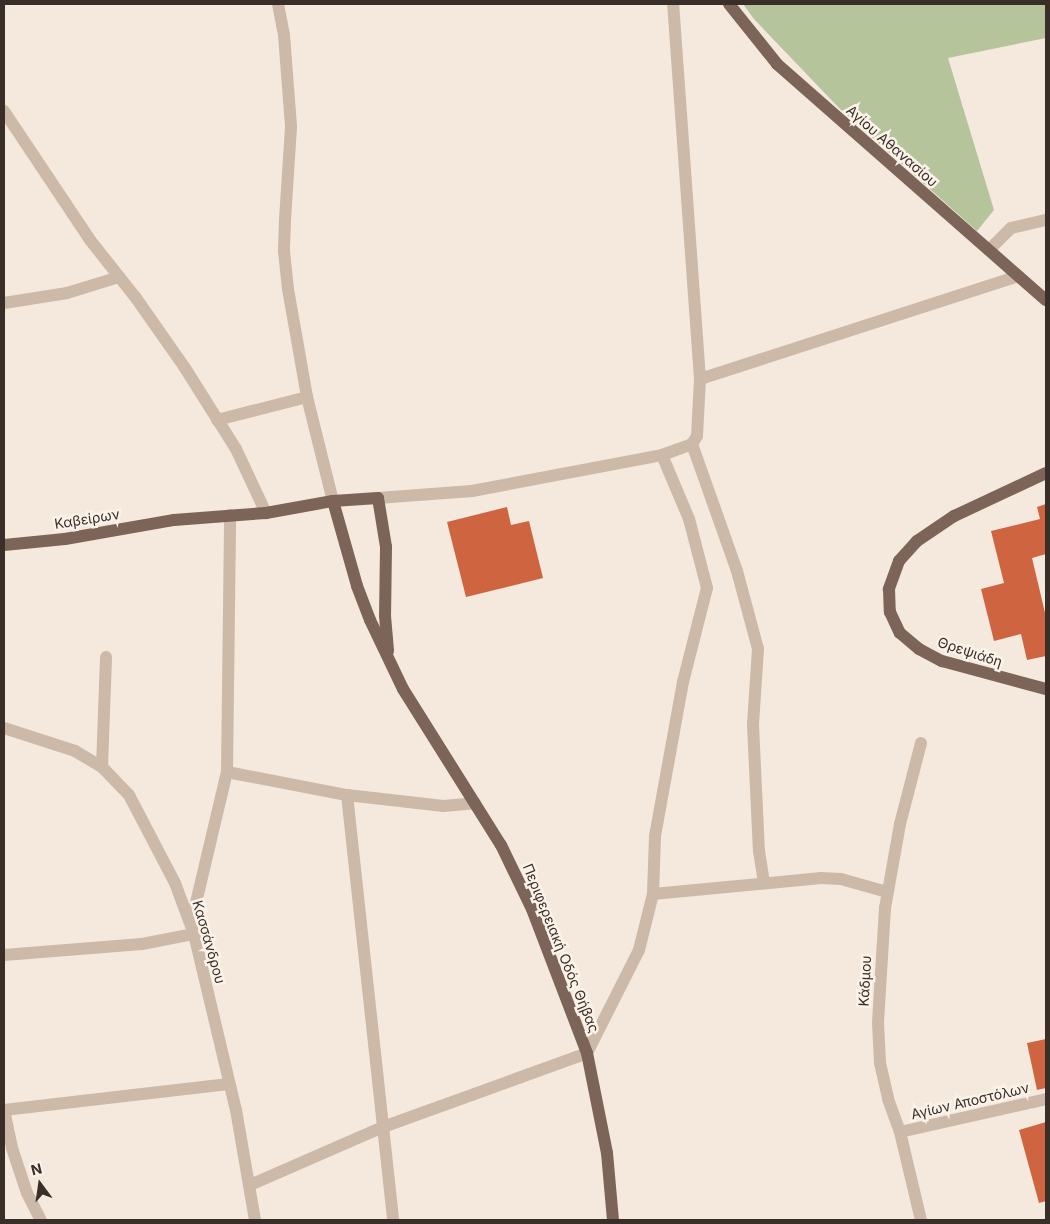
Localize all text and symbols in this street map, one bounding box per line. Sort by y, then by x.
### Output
street label: Αγίου Αθανασίου [843,102,941,190]
street label: Καβείρων [53,506,121,532]
street label: Θρεψιάδη [935,634,1005,670]
street label: Περιφερειακή Οδός Θήβας [519,861,603,1035]
street label: Κασσάνδρου [189,898,229,986]
street label: Κάδμου [855,955,875,1007]
street label: Αγίων Αποστόλων [909,1079,1031,1123]
north arrow [15,1159,65,1209]
text: N [29,1159,43,1179]

